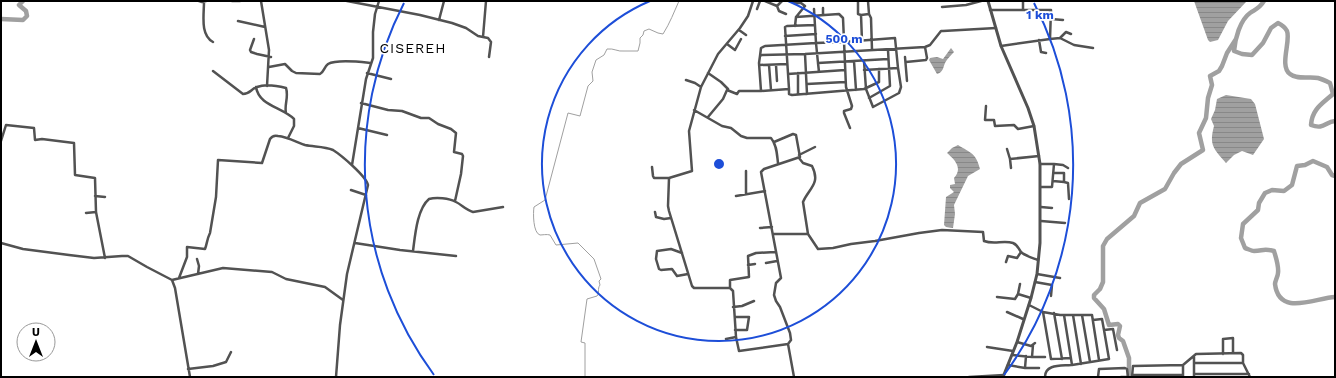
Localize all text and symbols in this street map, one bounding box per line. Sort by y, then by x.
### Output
text: 1 km [1026,8,1054,22]
text: 500 m [825,32,863,46]
district label: CISEREH [379,40,447,56]
centre of rings [712,157,726,171]
north arrow [16,322,56,362]
text: U [32,326,40,339]

